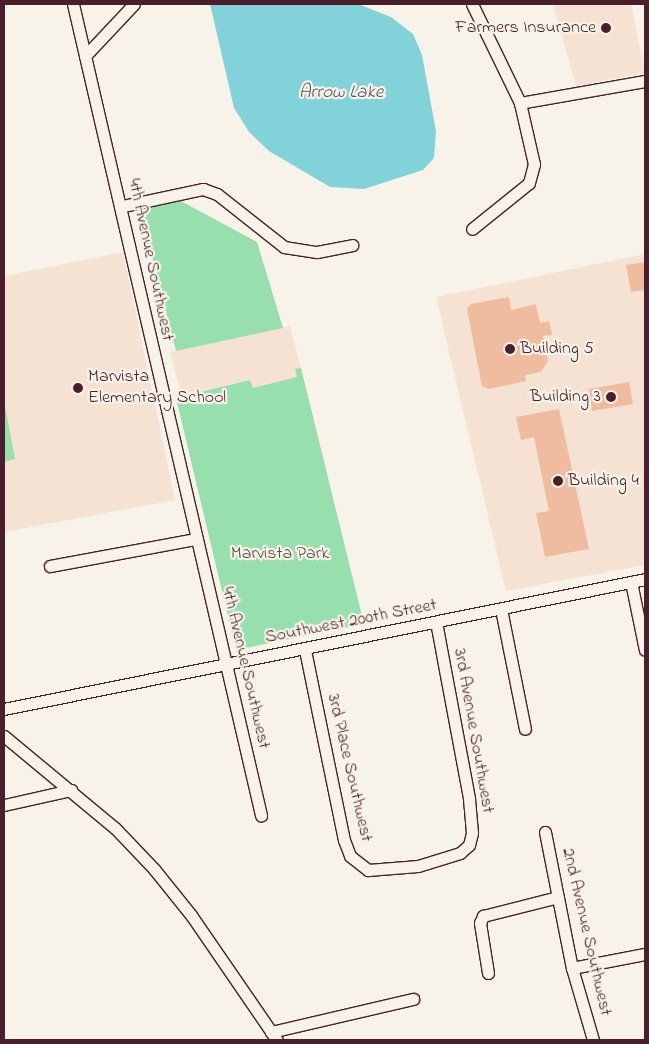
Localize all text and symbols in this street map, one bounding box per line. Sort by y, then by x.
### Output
place label: Farmers Insurance [455,17,596,39]
marker: Farmers Insurance [600,22,612,34]
water label: Arrow Lake [299,82,383,104]
street label: 4th Avenue Southwest [122,177,178,343]
place label: Building 5 [520,338,594,360]
marker: Building 5 [504,343,516,355]
place label: Marvista Elementary School [88,367,226,409]
marker: Marvista Elementary School [72,382,84,394]
place label: Building 3 [530,386,601,408]
marker: Building 3 [605,391,617,403]
place label: Building 4 [568,470,639,492]
marker: Building 4 [552,475,564,487]
park label: Marvista Park [231,543,329,565]
street label: 4th Avenue Southwest [216,585,274,751]
street label: Southwest 200th Street [263,595,439,649]
street label: 3rd Avenue Southwest [448,647,498,815]
street label: 3rd Place Southwest [321,692,377,844]
street label: 2nd Avenue Southwest [556,846,616,1018]

